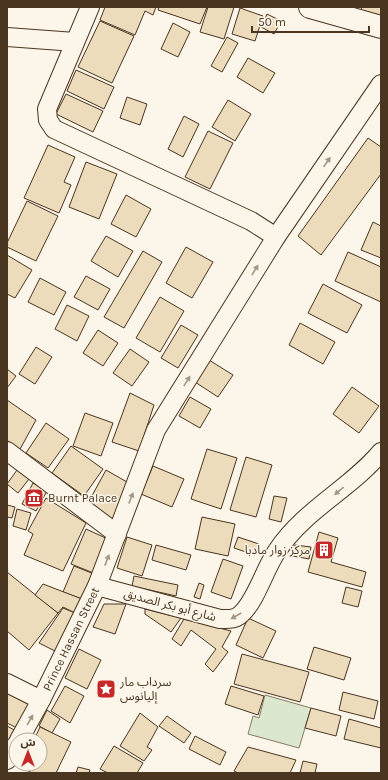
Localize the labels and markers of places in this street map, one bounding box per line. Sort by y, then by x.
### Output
museum icon: Burnt Palace [23,487,45,509]
place label: Burnt Palace [48,491,117,505]
building icon: مركز زوار مادبا [313,539,335,561]
place label: مركز زوار مادبا [245,543,310,557]
place label: سرداب مار إليانوس [119,675,171,704]
place icon: سرداب مار إليانوس [95,678,117,700]

